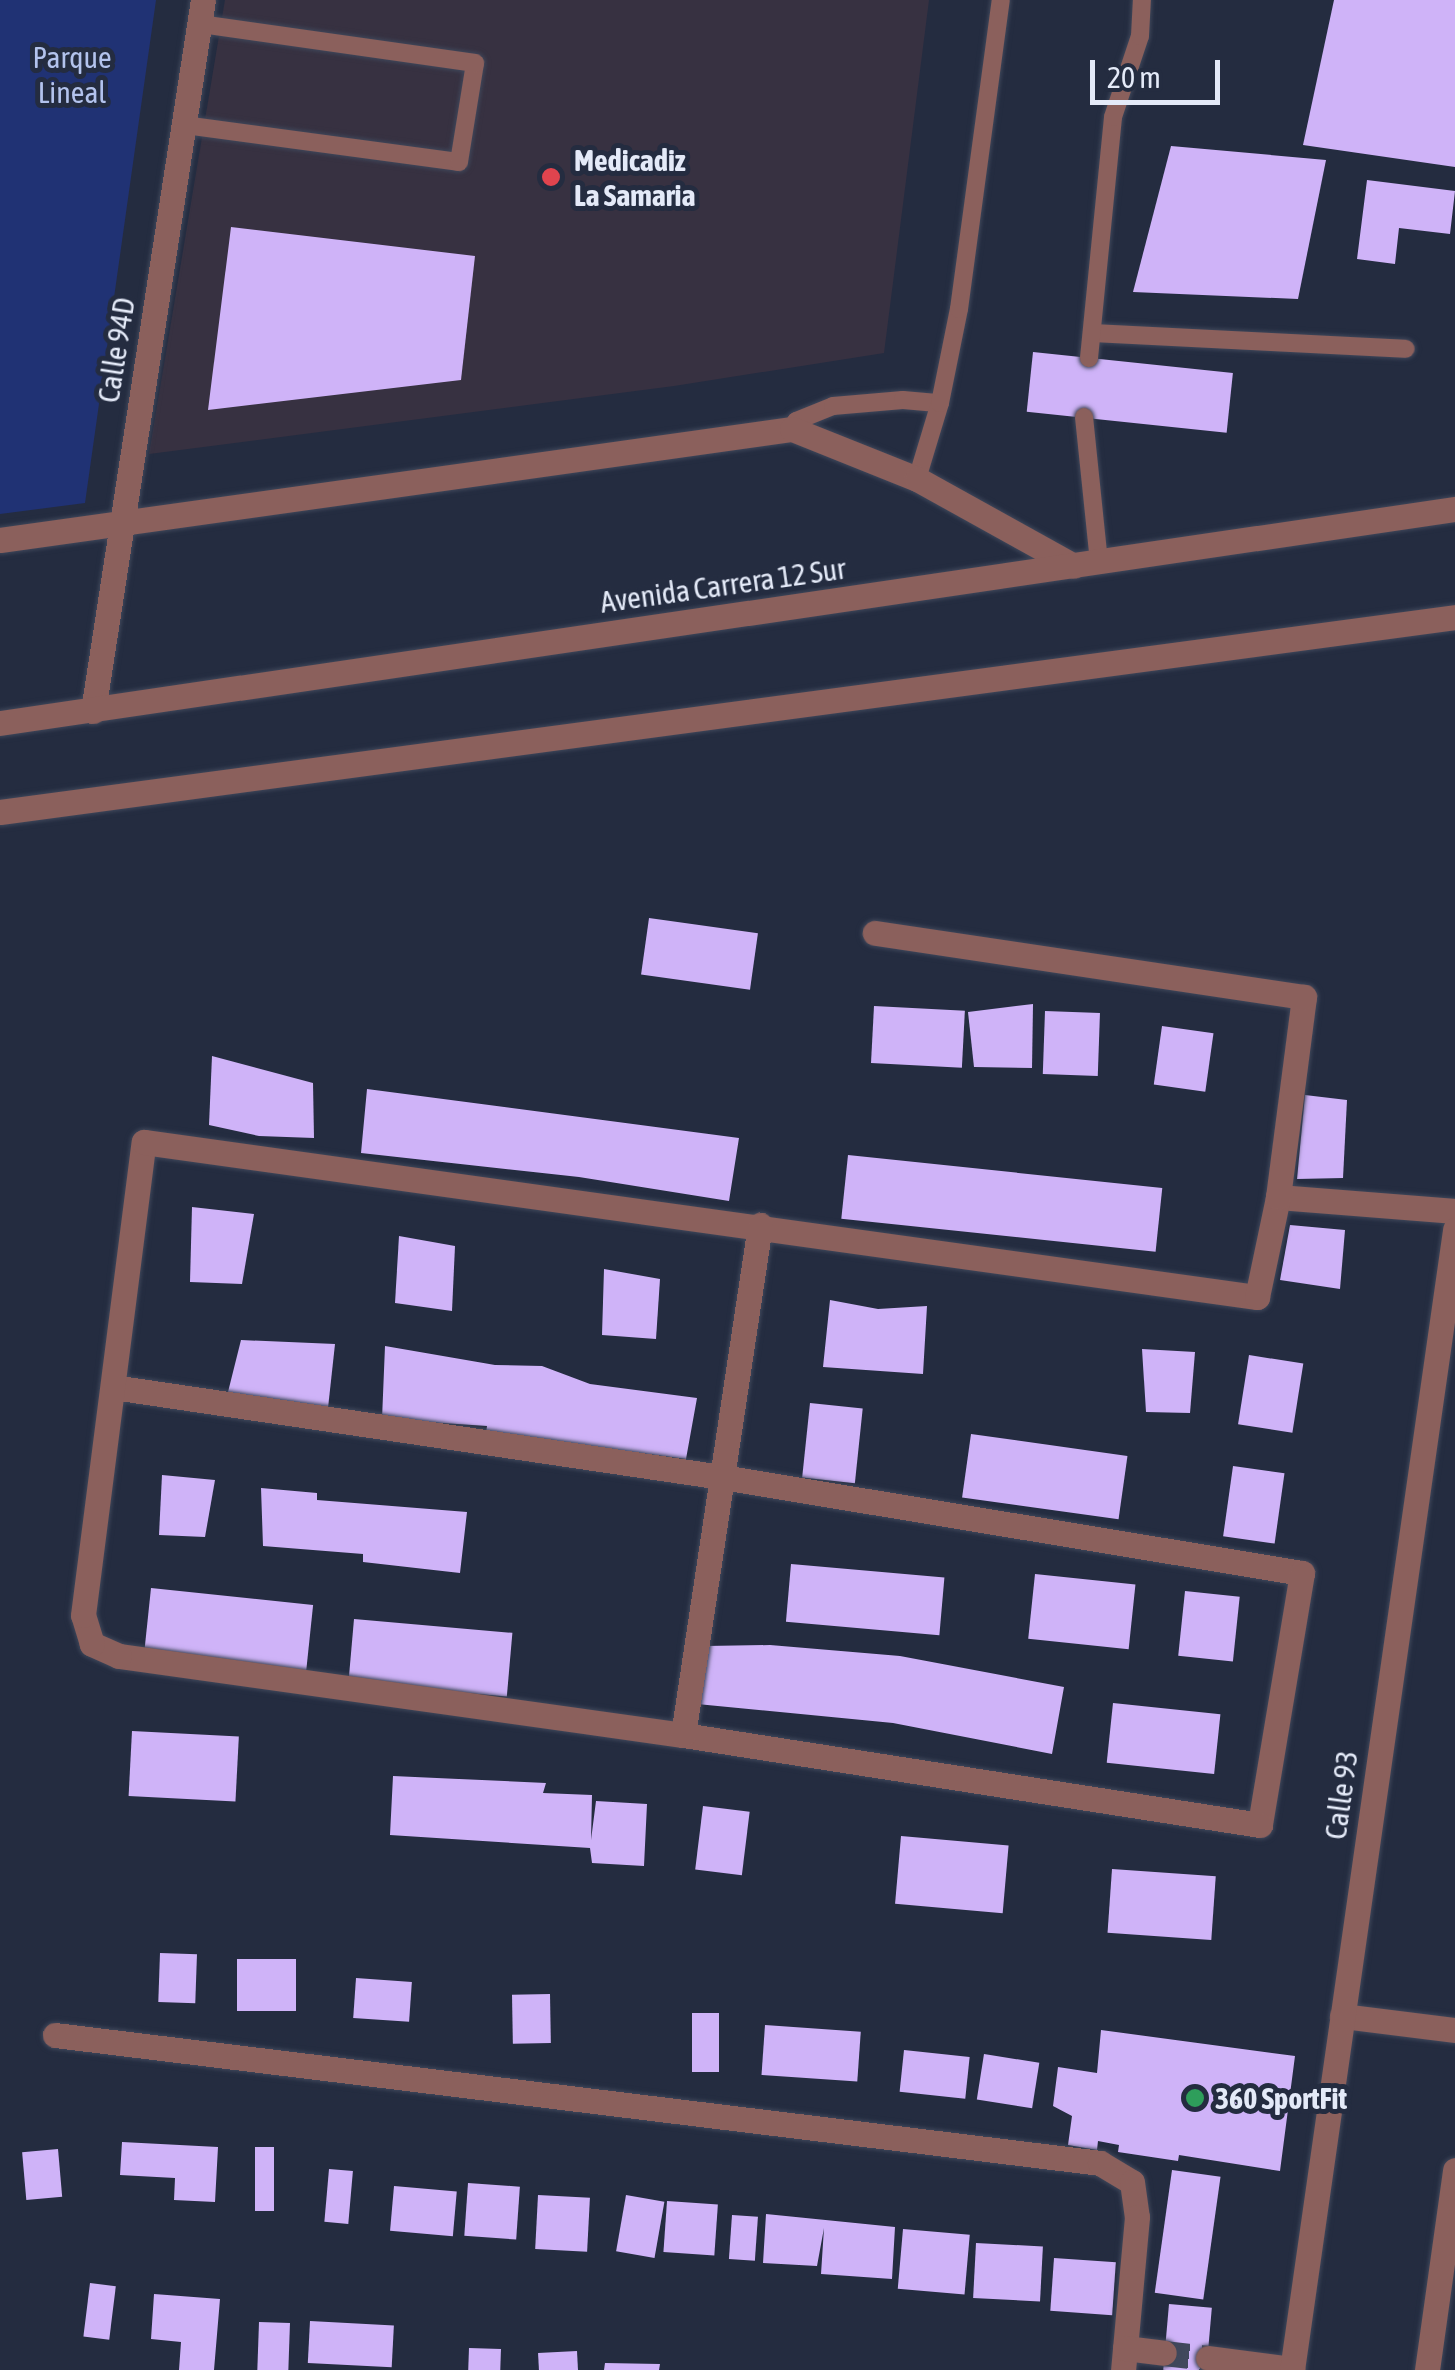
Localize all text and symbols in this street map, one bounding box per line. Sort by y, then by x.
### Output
park label: Parque Lineal [32,39,112,110]
scale bar [1095,40,1225,102]
text: 20 m [1107,60,1161,94]
place label: Medicadiz La Samaria [574,142,695,212]
marker: Medicadiz La Samaria [538,164,564,190]
street label: Calle 94D [90,295,142,405]
street label: Avenida Carrera 12 Sur [598,550,848,620]
street label: Calle 93 [1317,1748,1365,1842]
place label: 360 SportFit [1215,2080,1347,2116]
marker: 360 SportFit [1184,2087,1206,2109]

